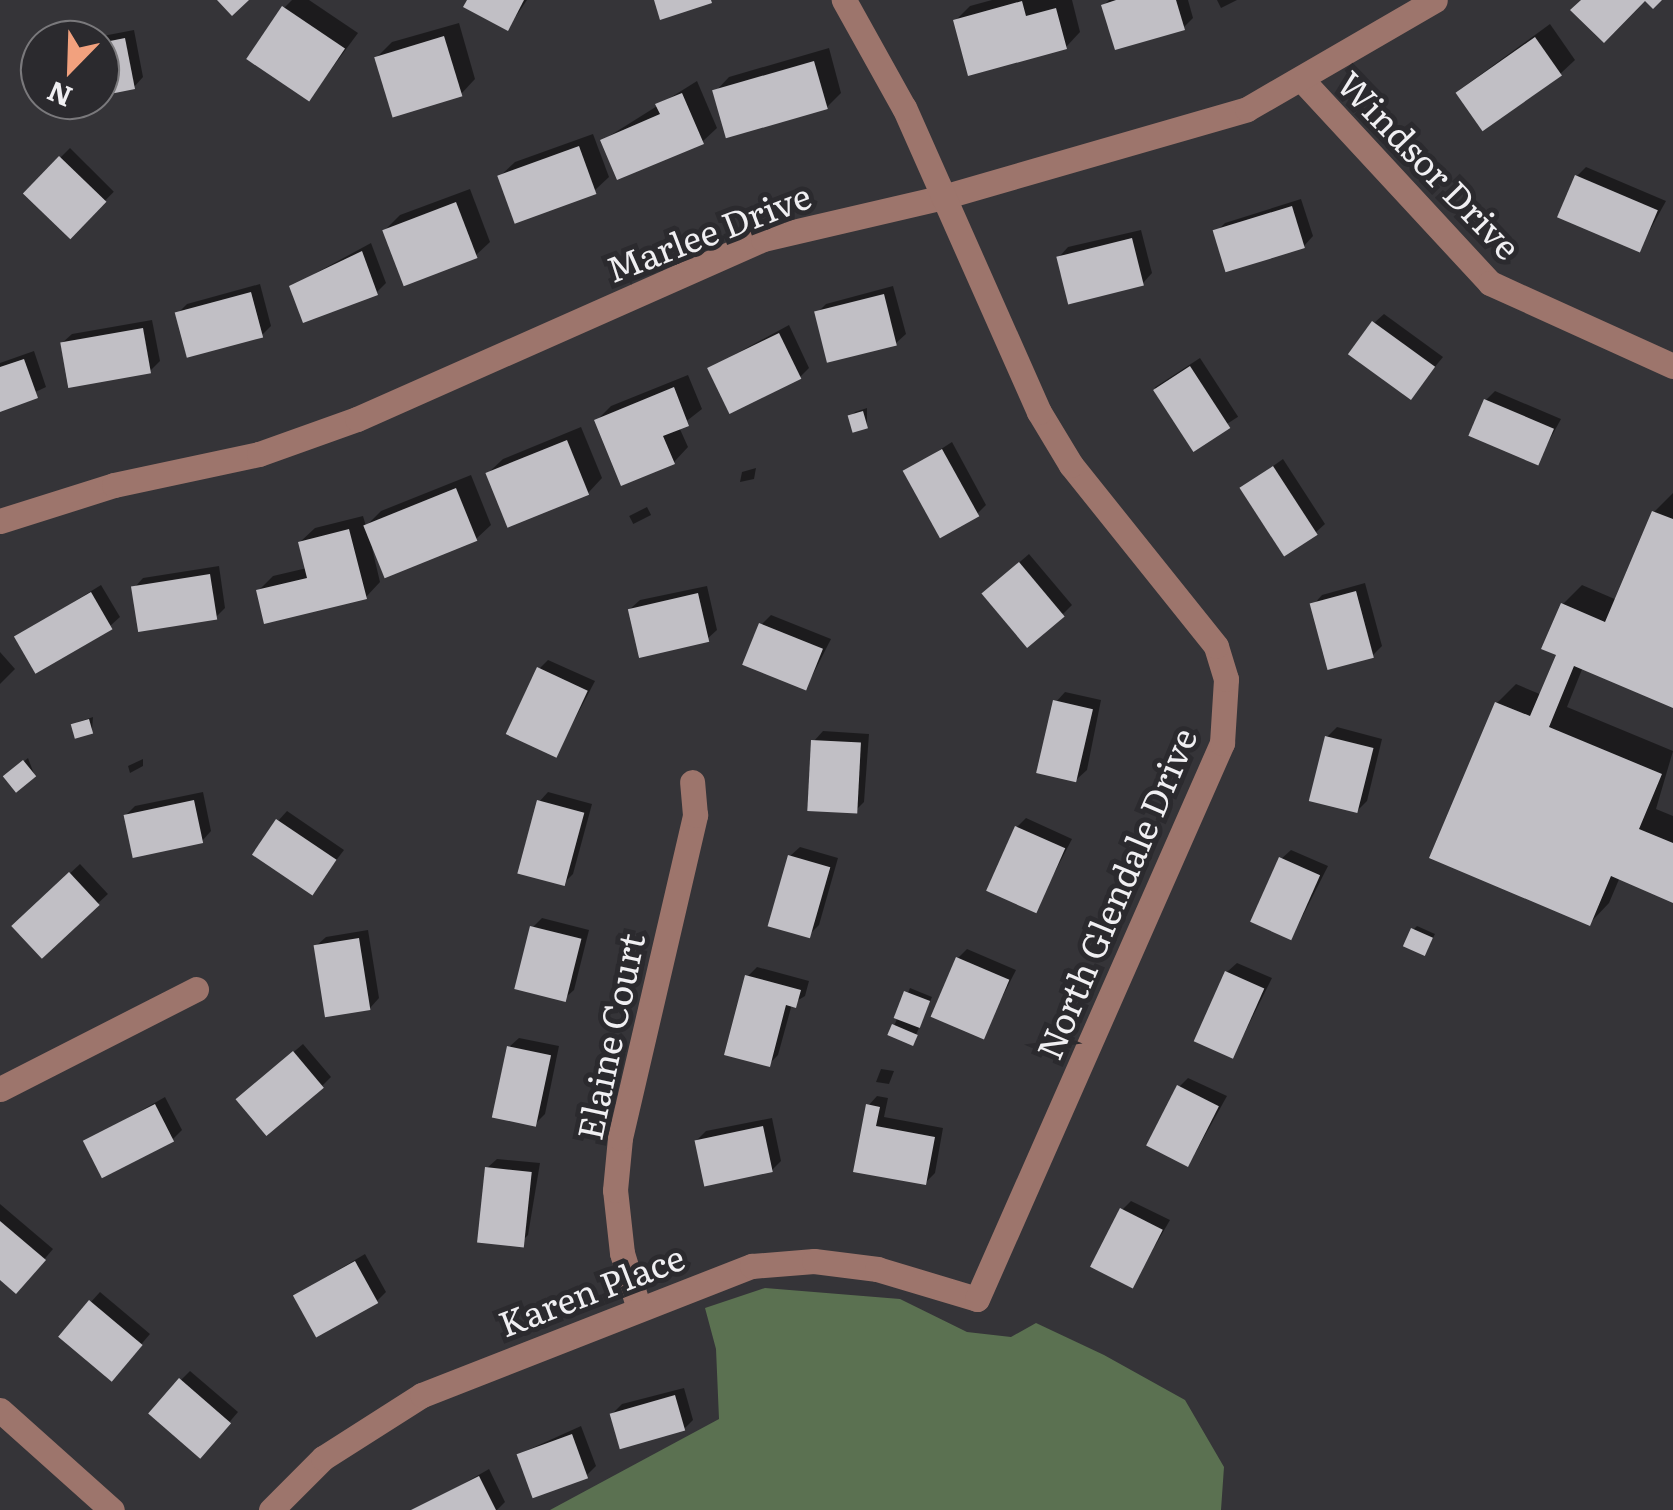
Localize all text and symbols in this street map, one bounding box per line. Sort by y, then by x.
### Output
north arrow [20,20,120,120]
street label: Windsor Drive [1330,61,1530,267]
text: N [40,72,78,120]
street label: Marlee Drive [600,173,816,289]
street label: North Glendale Drive [1026,721,1204,1065]
street label: Elaine Court [567,929,651,1143]
street label: Karen Place [492,1234,690,1344]

